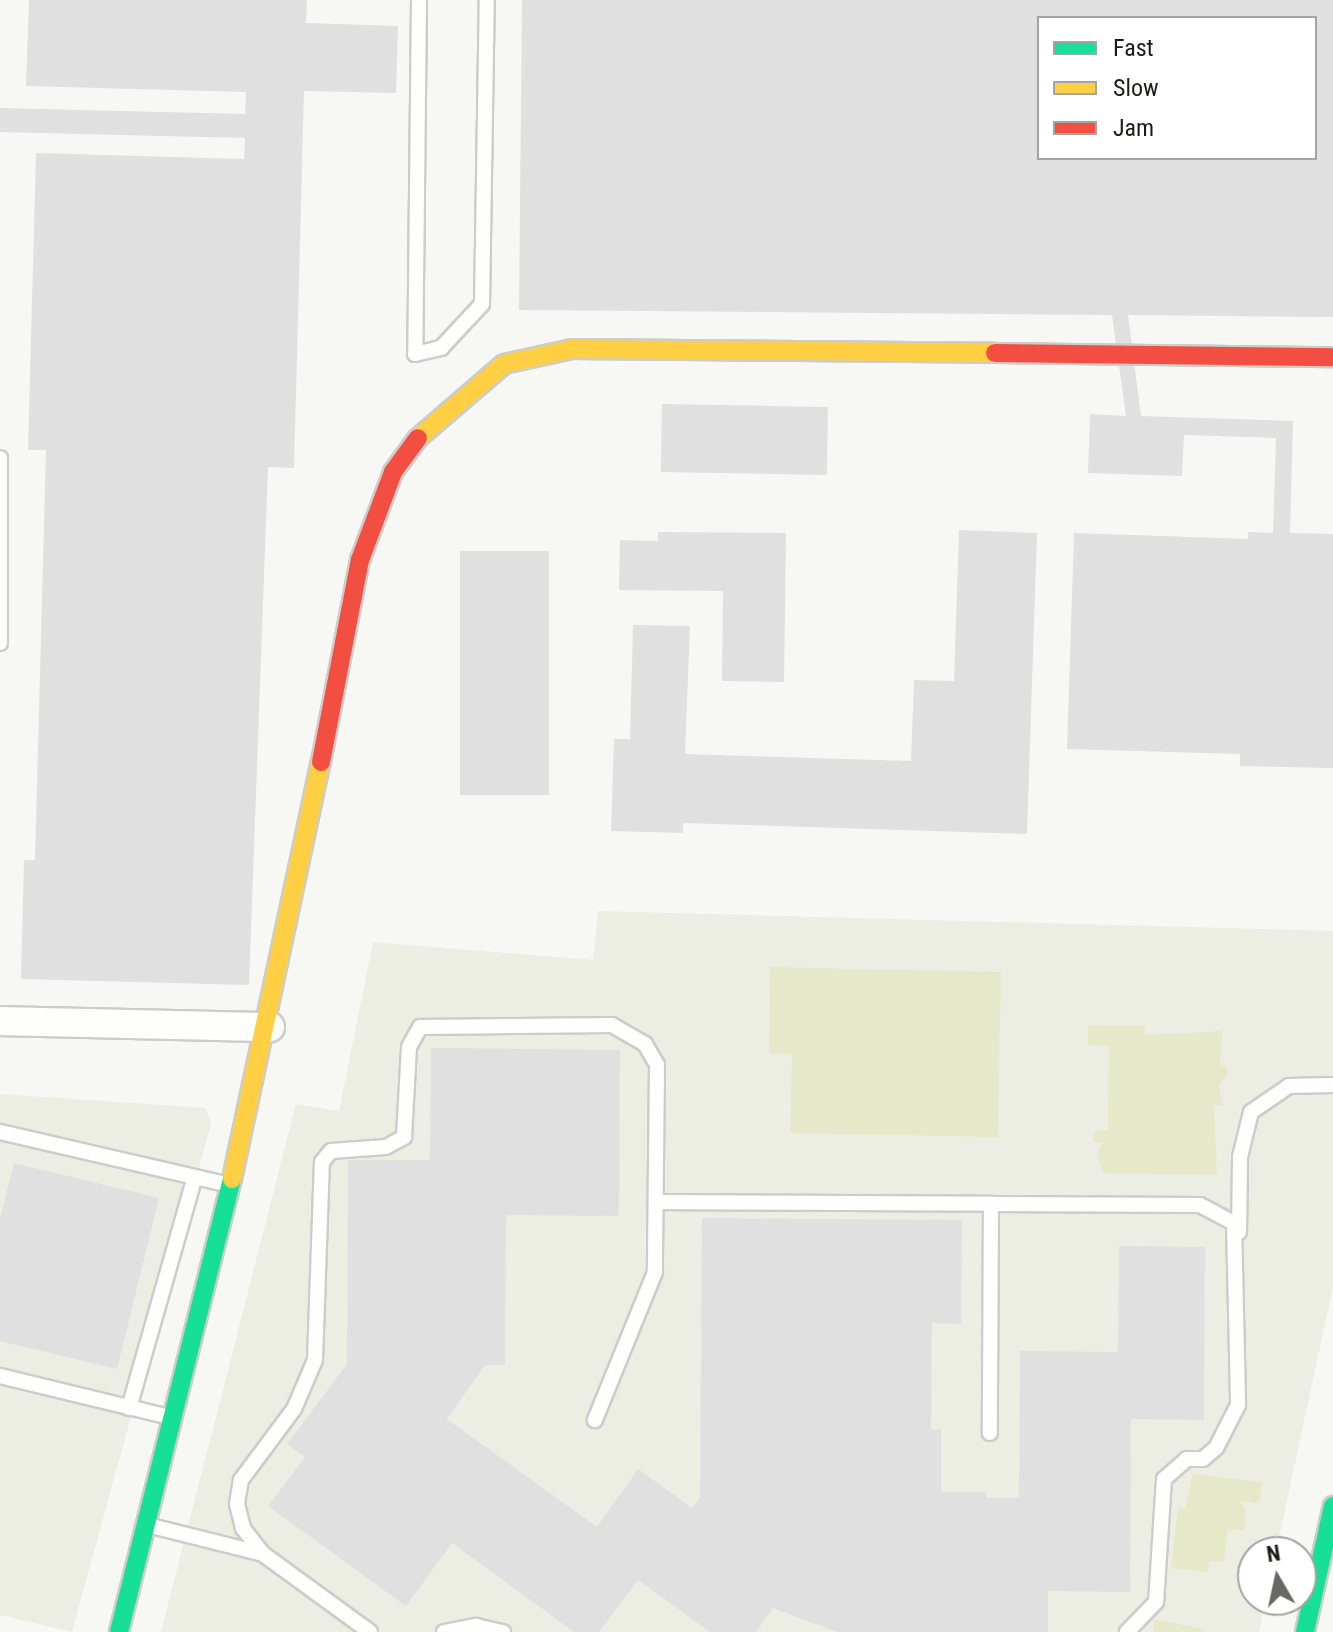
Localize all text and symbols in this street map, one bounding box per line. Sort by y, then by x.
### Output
legend [1037,16,1317,160]
text: Fast [1113,34,1154,62]
text: Slow [1113,74,1159,102]
text: Jam [1113,114,1154,142]
north arrow [1237,1536,1317,1616]
text: N [1265,1540,1282,1567]

